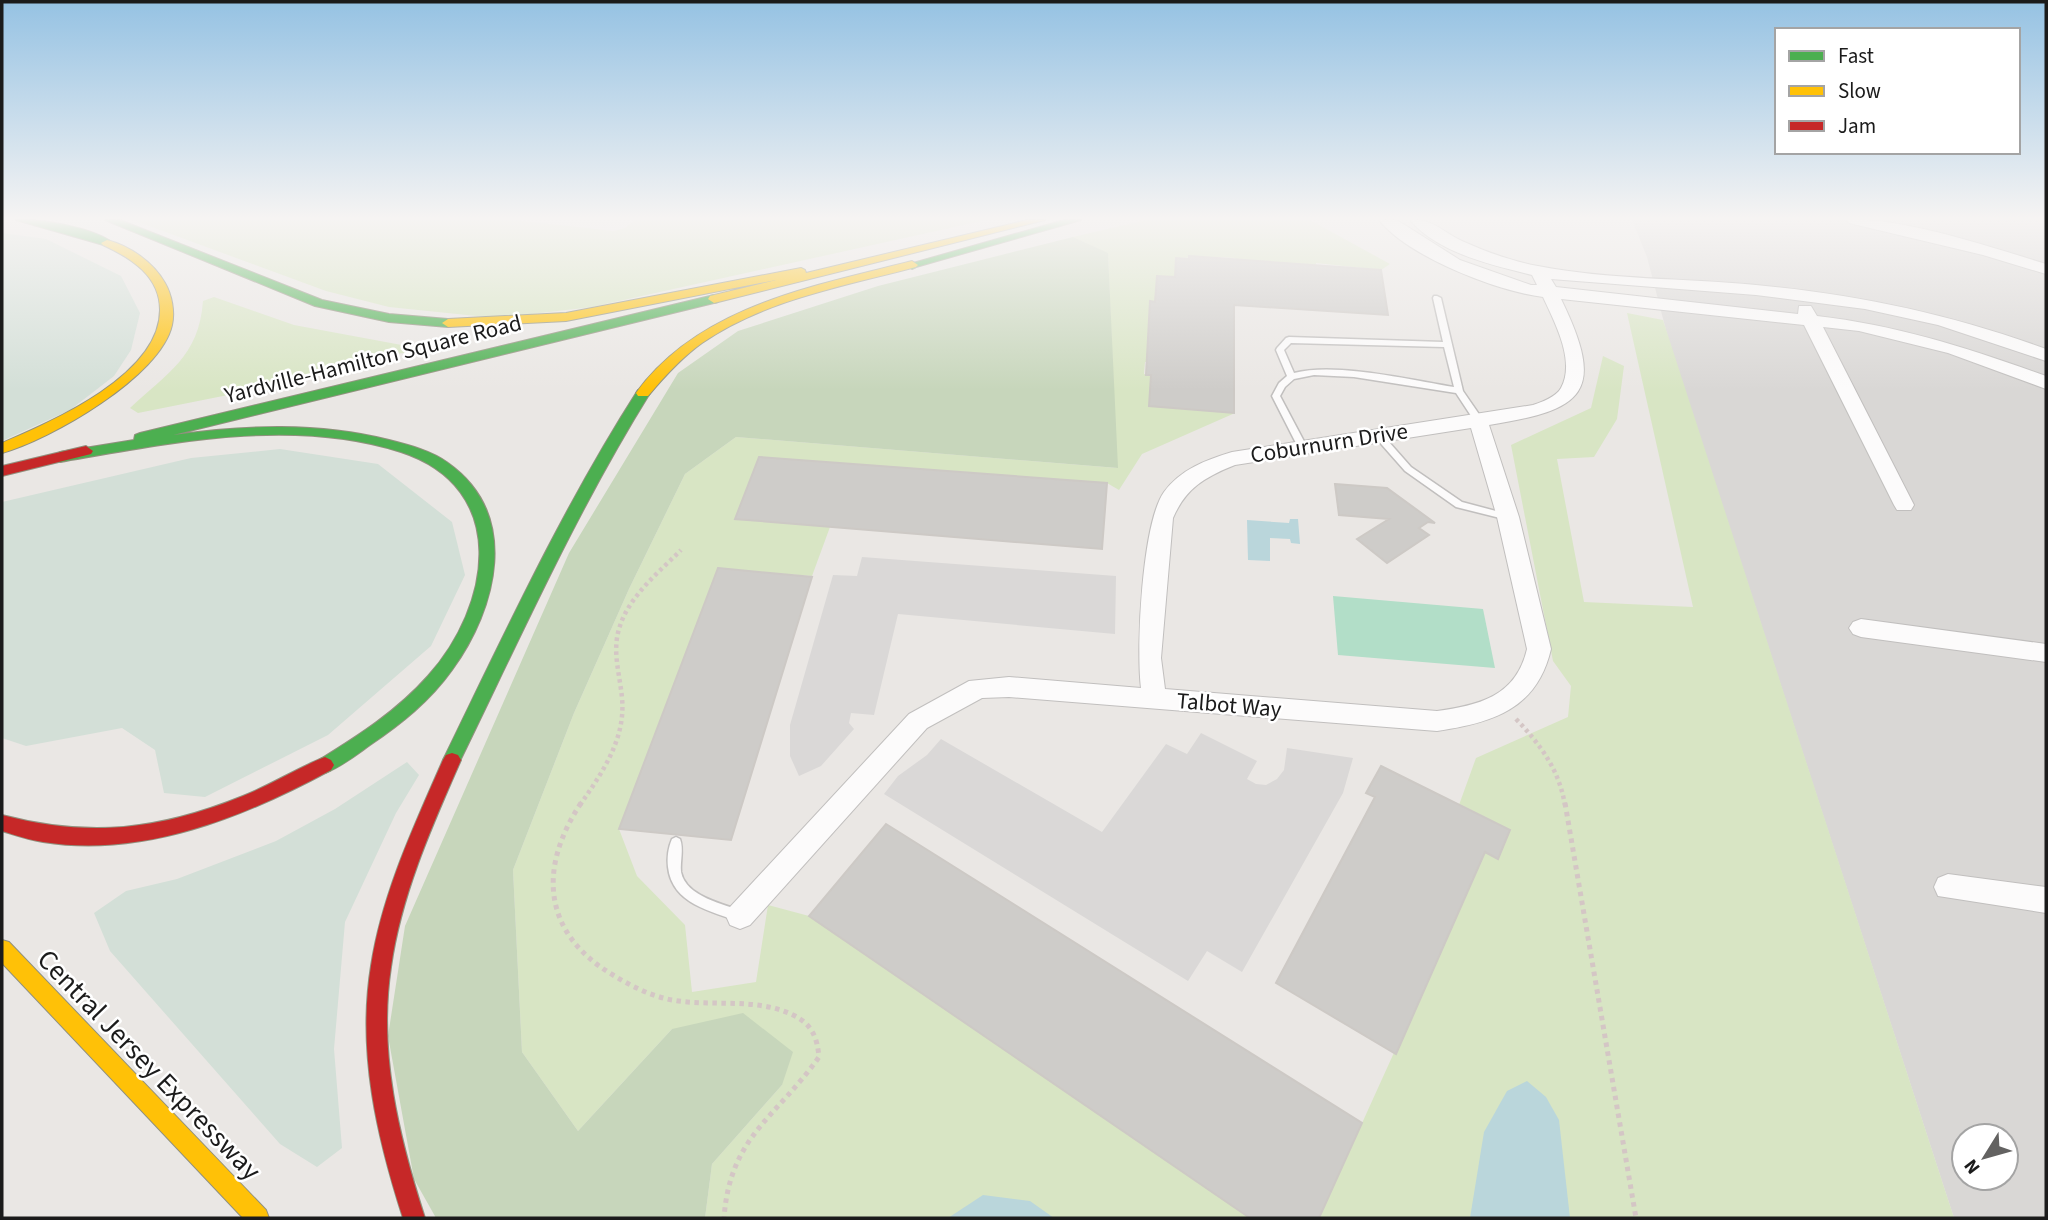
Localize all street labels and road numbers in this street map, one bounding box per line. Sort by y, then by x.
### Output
street label: Yardville-Hamilton Square Road [220,306,525,412]
street label: Coburnurn Drive [1248,414,1410,472]
street label: Talbot Way [1175,684,1283,726]
street label: Central Jersey Expressway [28,940,270,1190]

